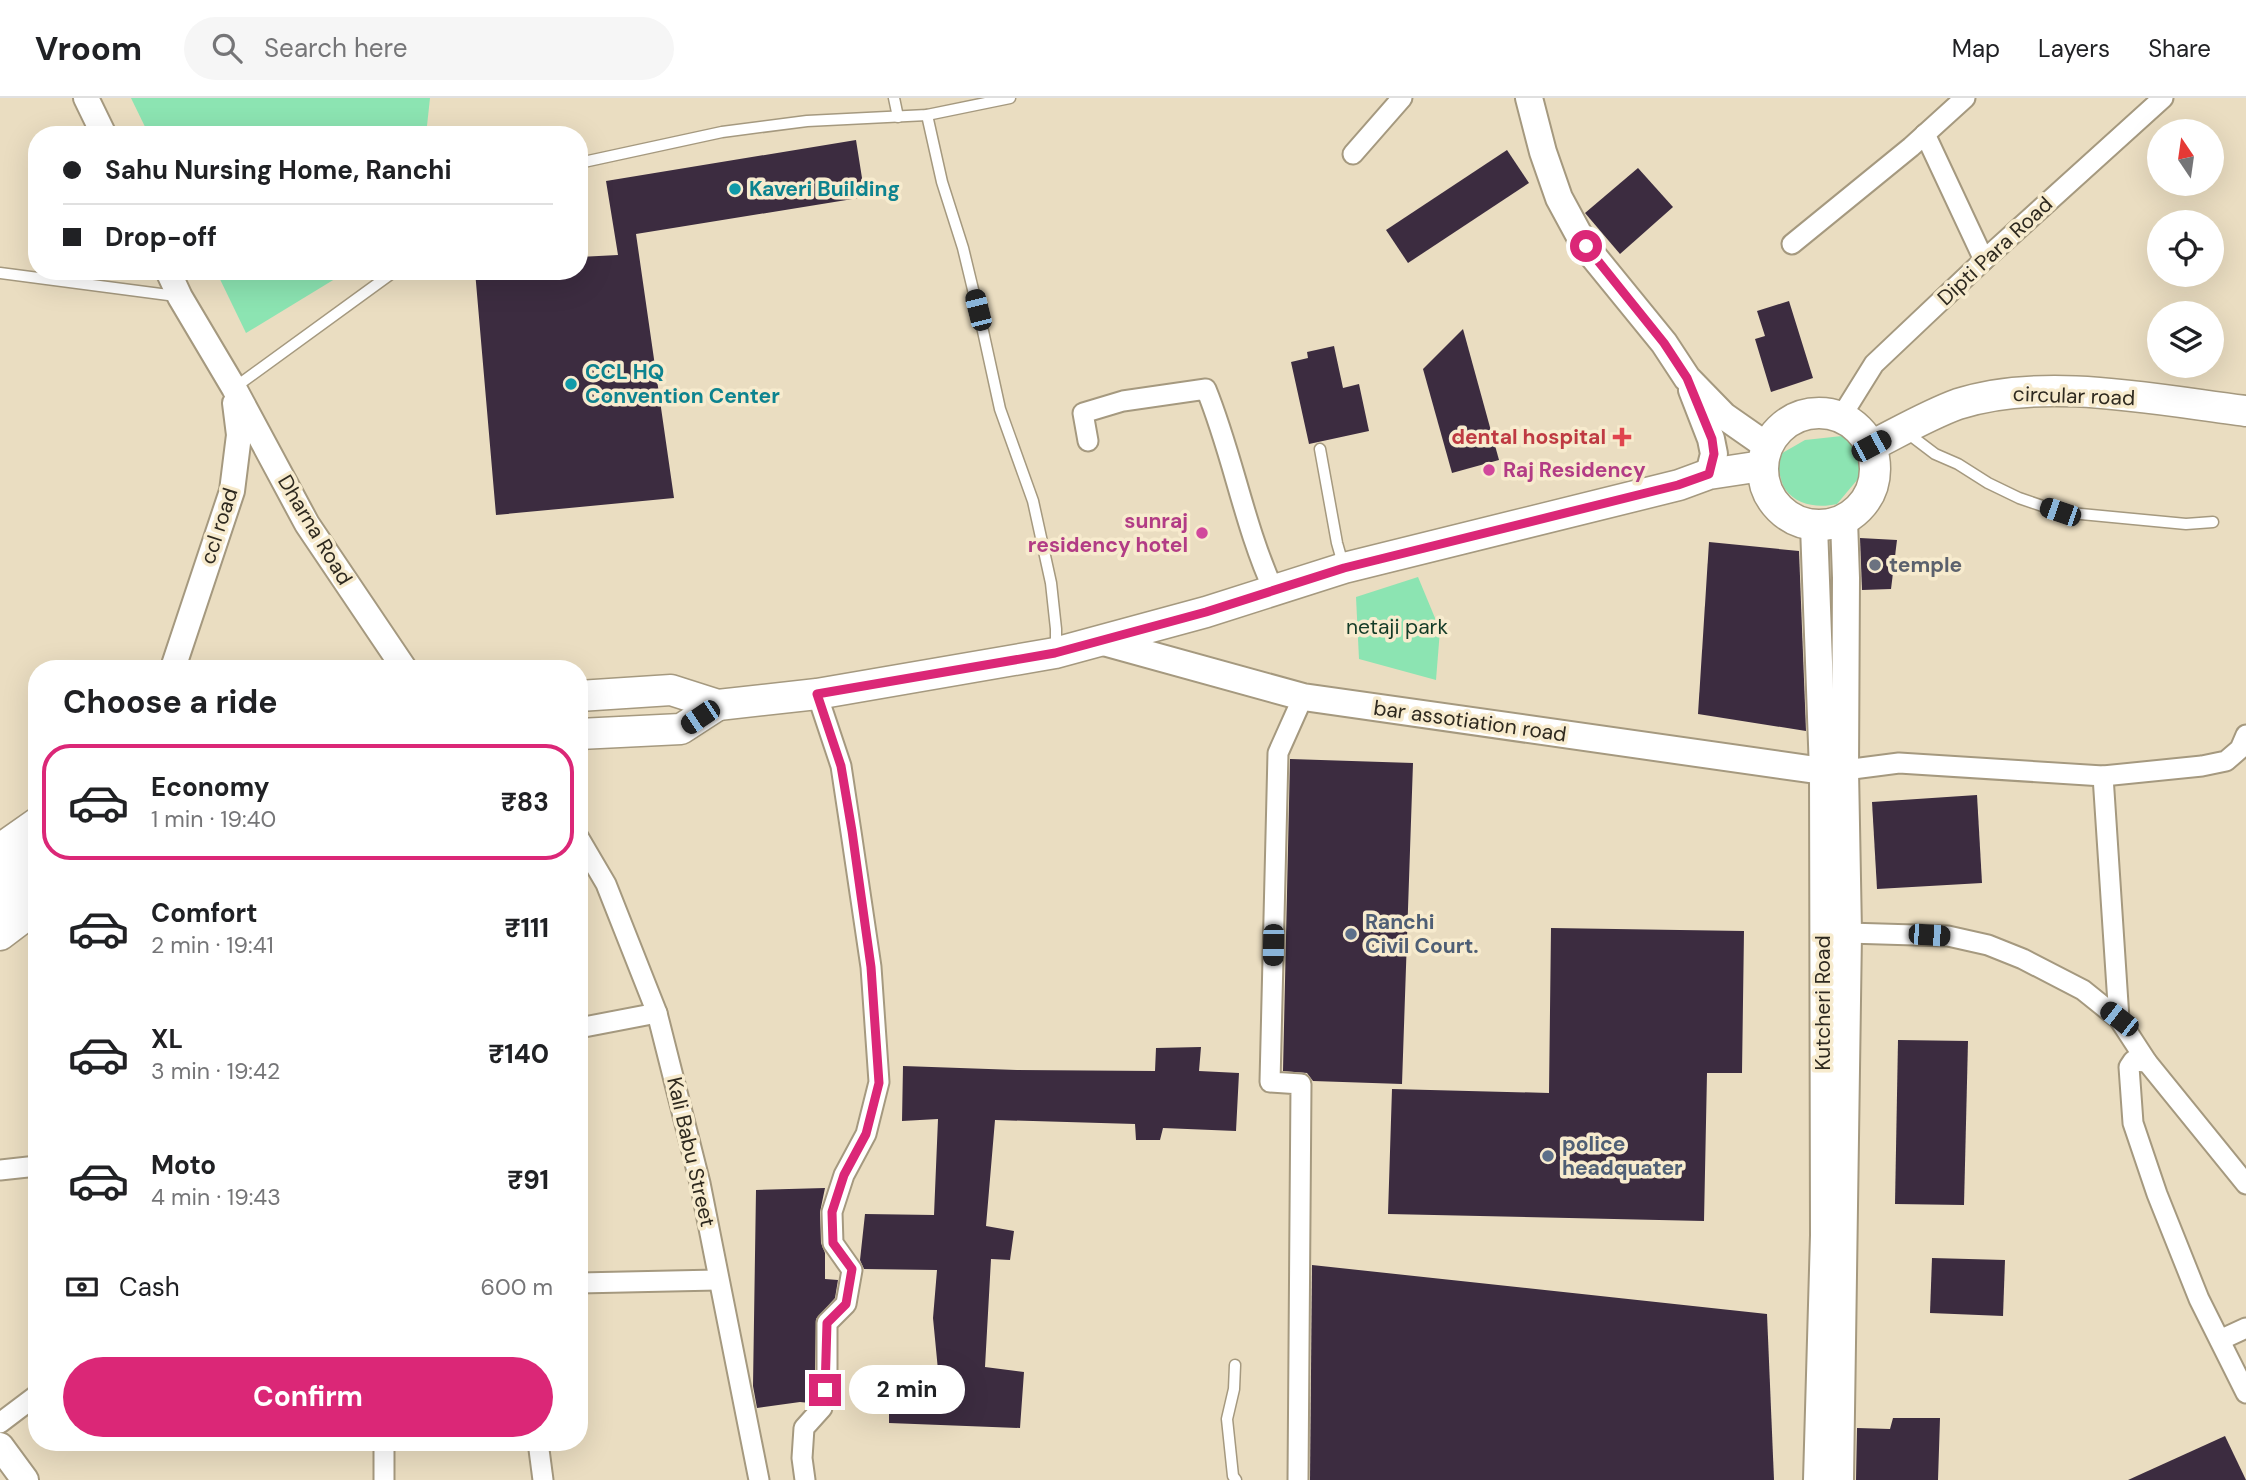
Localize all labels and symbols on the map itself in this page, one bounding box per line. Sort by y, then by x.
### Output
north arrow [2147,119,2224,196]
place label: Kaveri Building [749,175,900,203]
marker: Kaveri Building [727,181,743,197]
street label: Dipti Para Road [1931,190,2059,312]
route start [1570,230,1602,262]
car [963,287,994,333]
place label: CCL HQ Convention Center [585,358,780,410]
marker: CCL HQ Convention Center [563,376,579,392]
street label: circular road [2012,380,2136,412]
place label: dental hospital [1451,423,1606,451]
marker: dental hospital [1612,427,1632,447]
car [1848,427,1895,465]
place label: Raj Residency [1503,456,1646,484]
marker: Raj Residency [1481,462,1497,478]
street label: Dharna Road [271,470,359,590]
street label: ccl road [194,484,244,568]
car [2037,495,2084,529]
place label: sunraj residency hotel [1028,507,1188,559]
marker: sunraj residency hotel [1194,525,1210,541]
place label: temple [1889,551,1962,579]
marker: temple [1867,557,1883,573]
park label: netaji park [1346,613,1448,641]
street label: bar assotiation road [1372,694,1568,748]
car [677,697,724,737]
place label: Ranchi Civil Court. [1365,908,1479,960]
car [1908,923,1951,947]
car [1263,924,1284,966]
marker: Ranchi Civil Court. [1343,926,1359,942]
street label: Kutcheri Road [1809,935,1837,1071]
car [2096,998,2143,1040]
street label: Kali Babu Street [660,1074,722,1230]
place label: police headquater [1562,1130,1683,1182]
marker: police headquater [1540,1148,1556,1164]
callout: 2 min [850,1366,965,1414]
route end [809,1374,841,1406]

